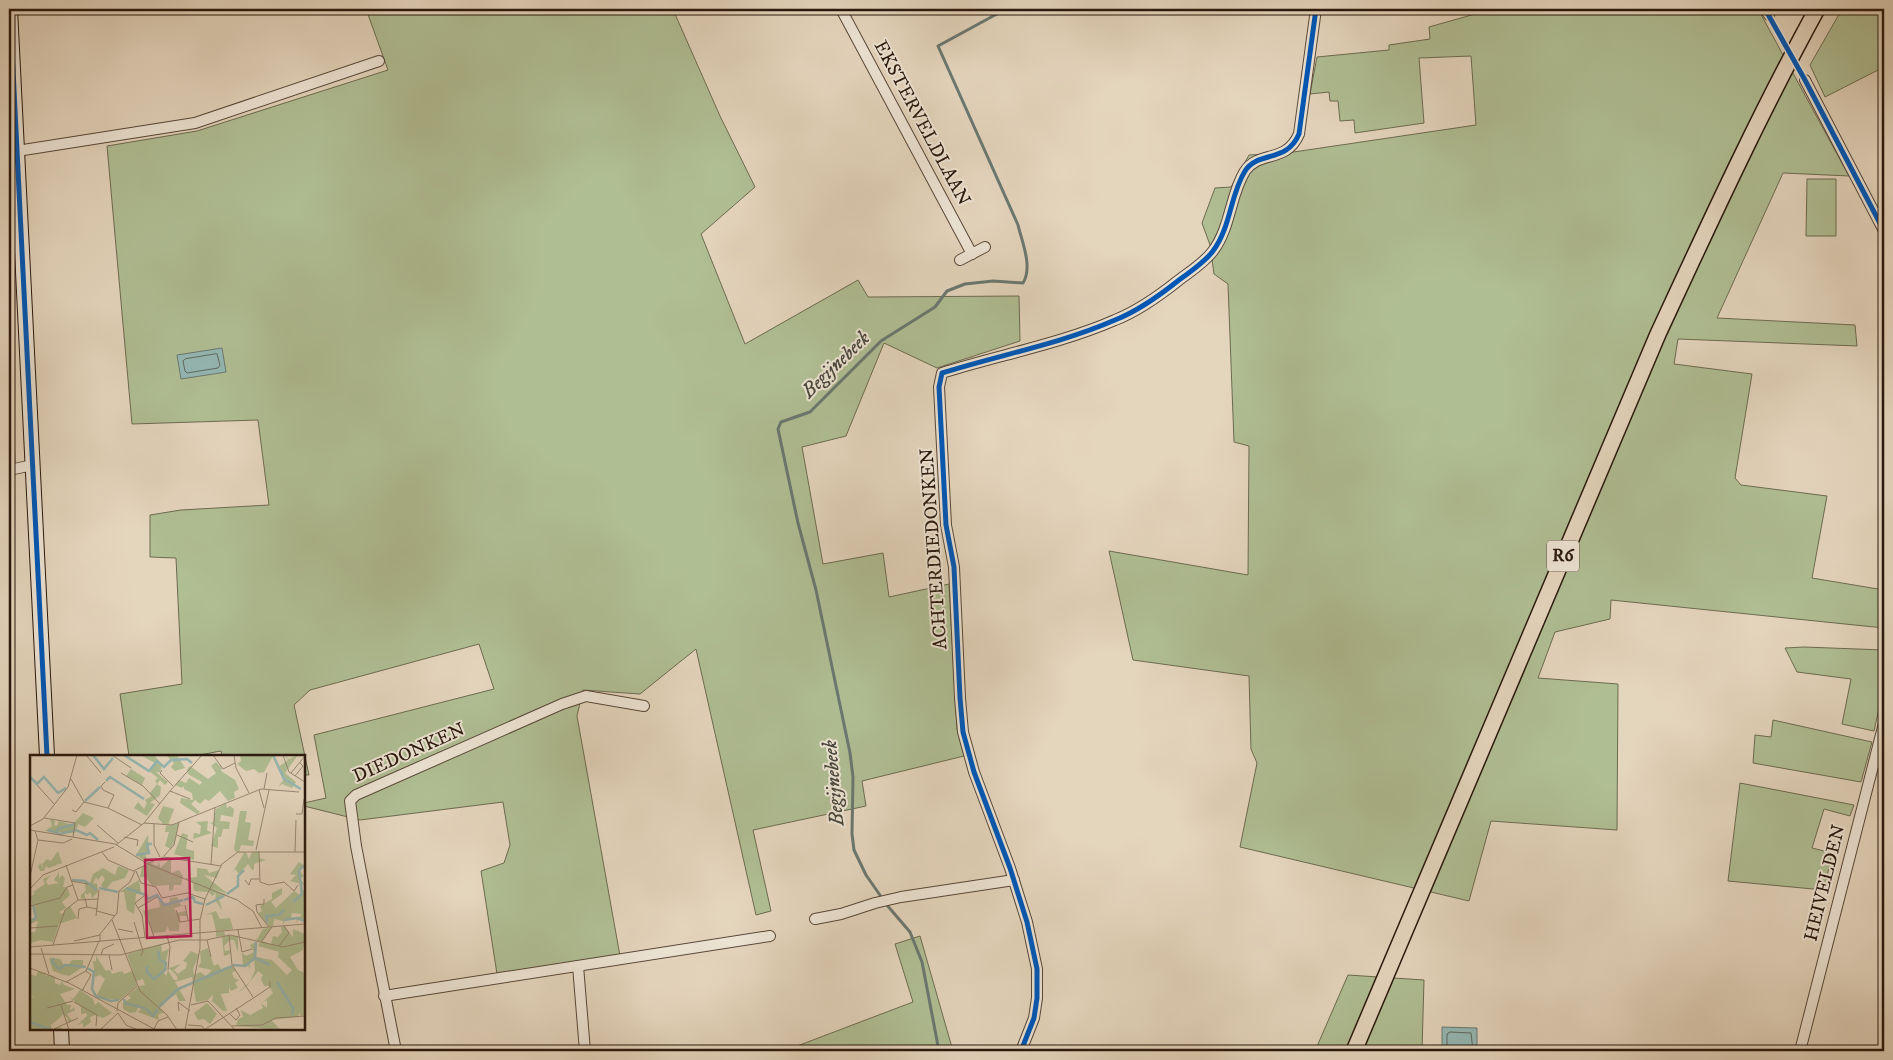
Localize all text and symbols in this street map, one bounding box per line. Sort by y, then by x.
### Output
street label: EKSTERVELDLAAN [869,37,975,209]
water label: Begijnebeek [796,326,876,405]
street label: ACHTERDIEDONKEN [915,448,953,650]
road number: R6 [1547,540,1579,572]
street label: DIEDONKEN [349,718,469,788]
water label: Begijnebeek [818,738,850,828]
inset map [30,755,305,1030]
street label: HEIVELDEN [1799,822,1851,944]

